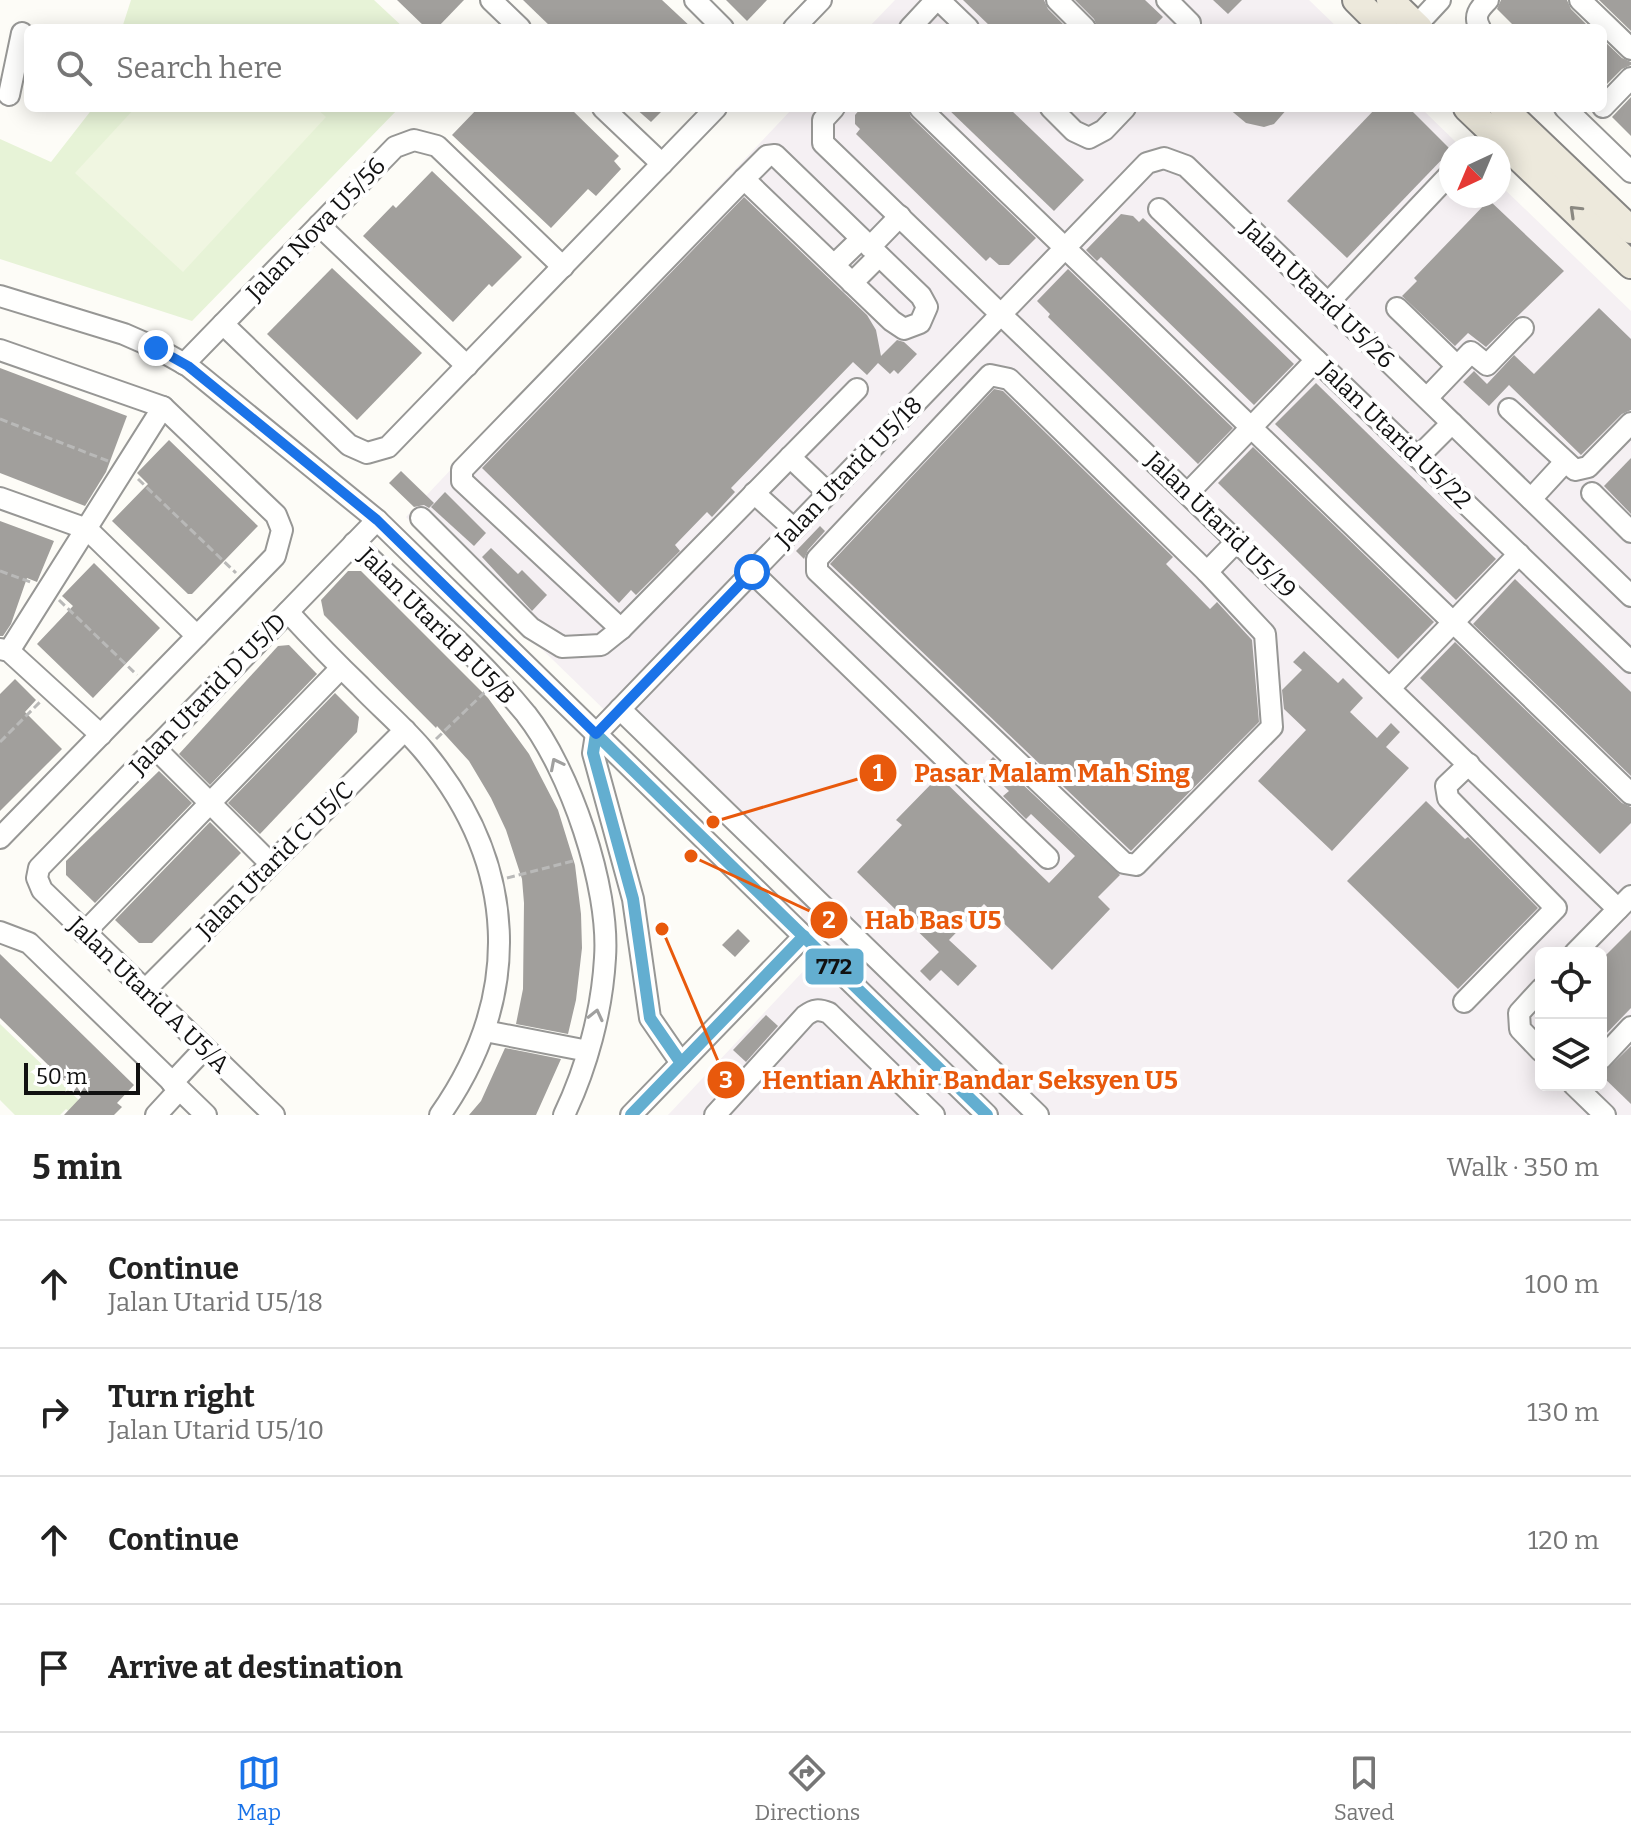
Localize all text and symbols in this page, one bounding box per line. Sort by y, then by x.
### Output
search box [24,24,1607,112]
icon: search [52,46,96,90]
text: Search here [116,50,283,86]
north arrow [1439,136,1511,208]
street label: Jalan Nova U5/56 [240,152,391,307]
one-way arrow [1570,205,1584,220]
street label: Jalan Utarid U5/26 [1235,213,1400,374]
route end [138,330,174,366]
street label: Jalan Utarid U5/22 [1312,355,1477,515]
street label: Jalan Utarid U5/18 [769,391,928,554]
street label: Jalan Utarid U5/19 [1139,445,1302,604]
street label: Jalan Utarid B U5/B [352,541,521,710]
route start [734,554,770,590]
street label: Jalan Utarid D U5/D [123,608,292,781]
callout: Pasar Malam Mah Sing [858,748,1206,798]
one-way arrow [550,757,565,772]
text: Pasar Malam Mah Sing [914,758,1190,789]
text: 1 [873,759,884,787]
street label: Jalan Utarid C U5/C [190,776,359,945]
callout: Hab Bas U5 [809,895,1017,945]
text: Hab Bas U5 [865,905,1001,936]
text: 2 [822,906,836,934]
street label: Jalan Utarid A U5/A [62,910,235,1079]
line badge: 772 [804,947,865,986]
map controls [1535,947,1607,1091]
button: locate [1535,947,1607,1019]
text: 772 [816,953,852,980]
one-way arrow [587,1008,604,1022]
button: layers [1535,1019,1607,1091]
callout: Hentian Akhir Bandar Seksyen U5 [706,1055,1194,1105]
scale bar [24,1059,140,1095]
text: 50 m [36,1063,87,1090]
text: Hentian Akhir Bandar Seksyen U5 [762,1065,1178,1096]
text: 3 [719,1066,733,1094]
text: 5 min [32,1147,122,1188]
text: Walk · 350 m [1447,1152,1599,1183]
text: Continue [108,1251,239,1287]
icon: ahead [32,1262,76,1306]
text: 100 m [1525,1269,1599,1300]
text: Jalan Utarid U5/18 [108,1287,323,1318]
text: Turn right [108,1379,255,1415]
icon: right [32,1390,76,1434]
text: 130 m [1527,1397,1599,1428]
text: Jalan Utarid U5/10 [108,1415,324,1446]
icon: ahead [32,1518,76,1562]
text: Continue [108,1522,239,1558]
text: 120 m [1528,1525,1599,1556]
icon: arrive [32,1646,76,1690]
text: Arrive at destination [108,1650,403,1686]
tab: Map [237,1751,281,1826]
tab: Directions [755,1751,860,1826]
tab: Saved [1334,1751,1394,1826]

